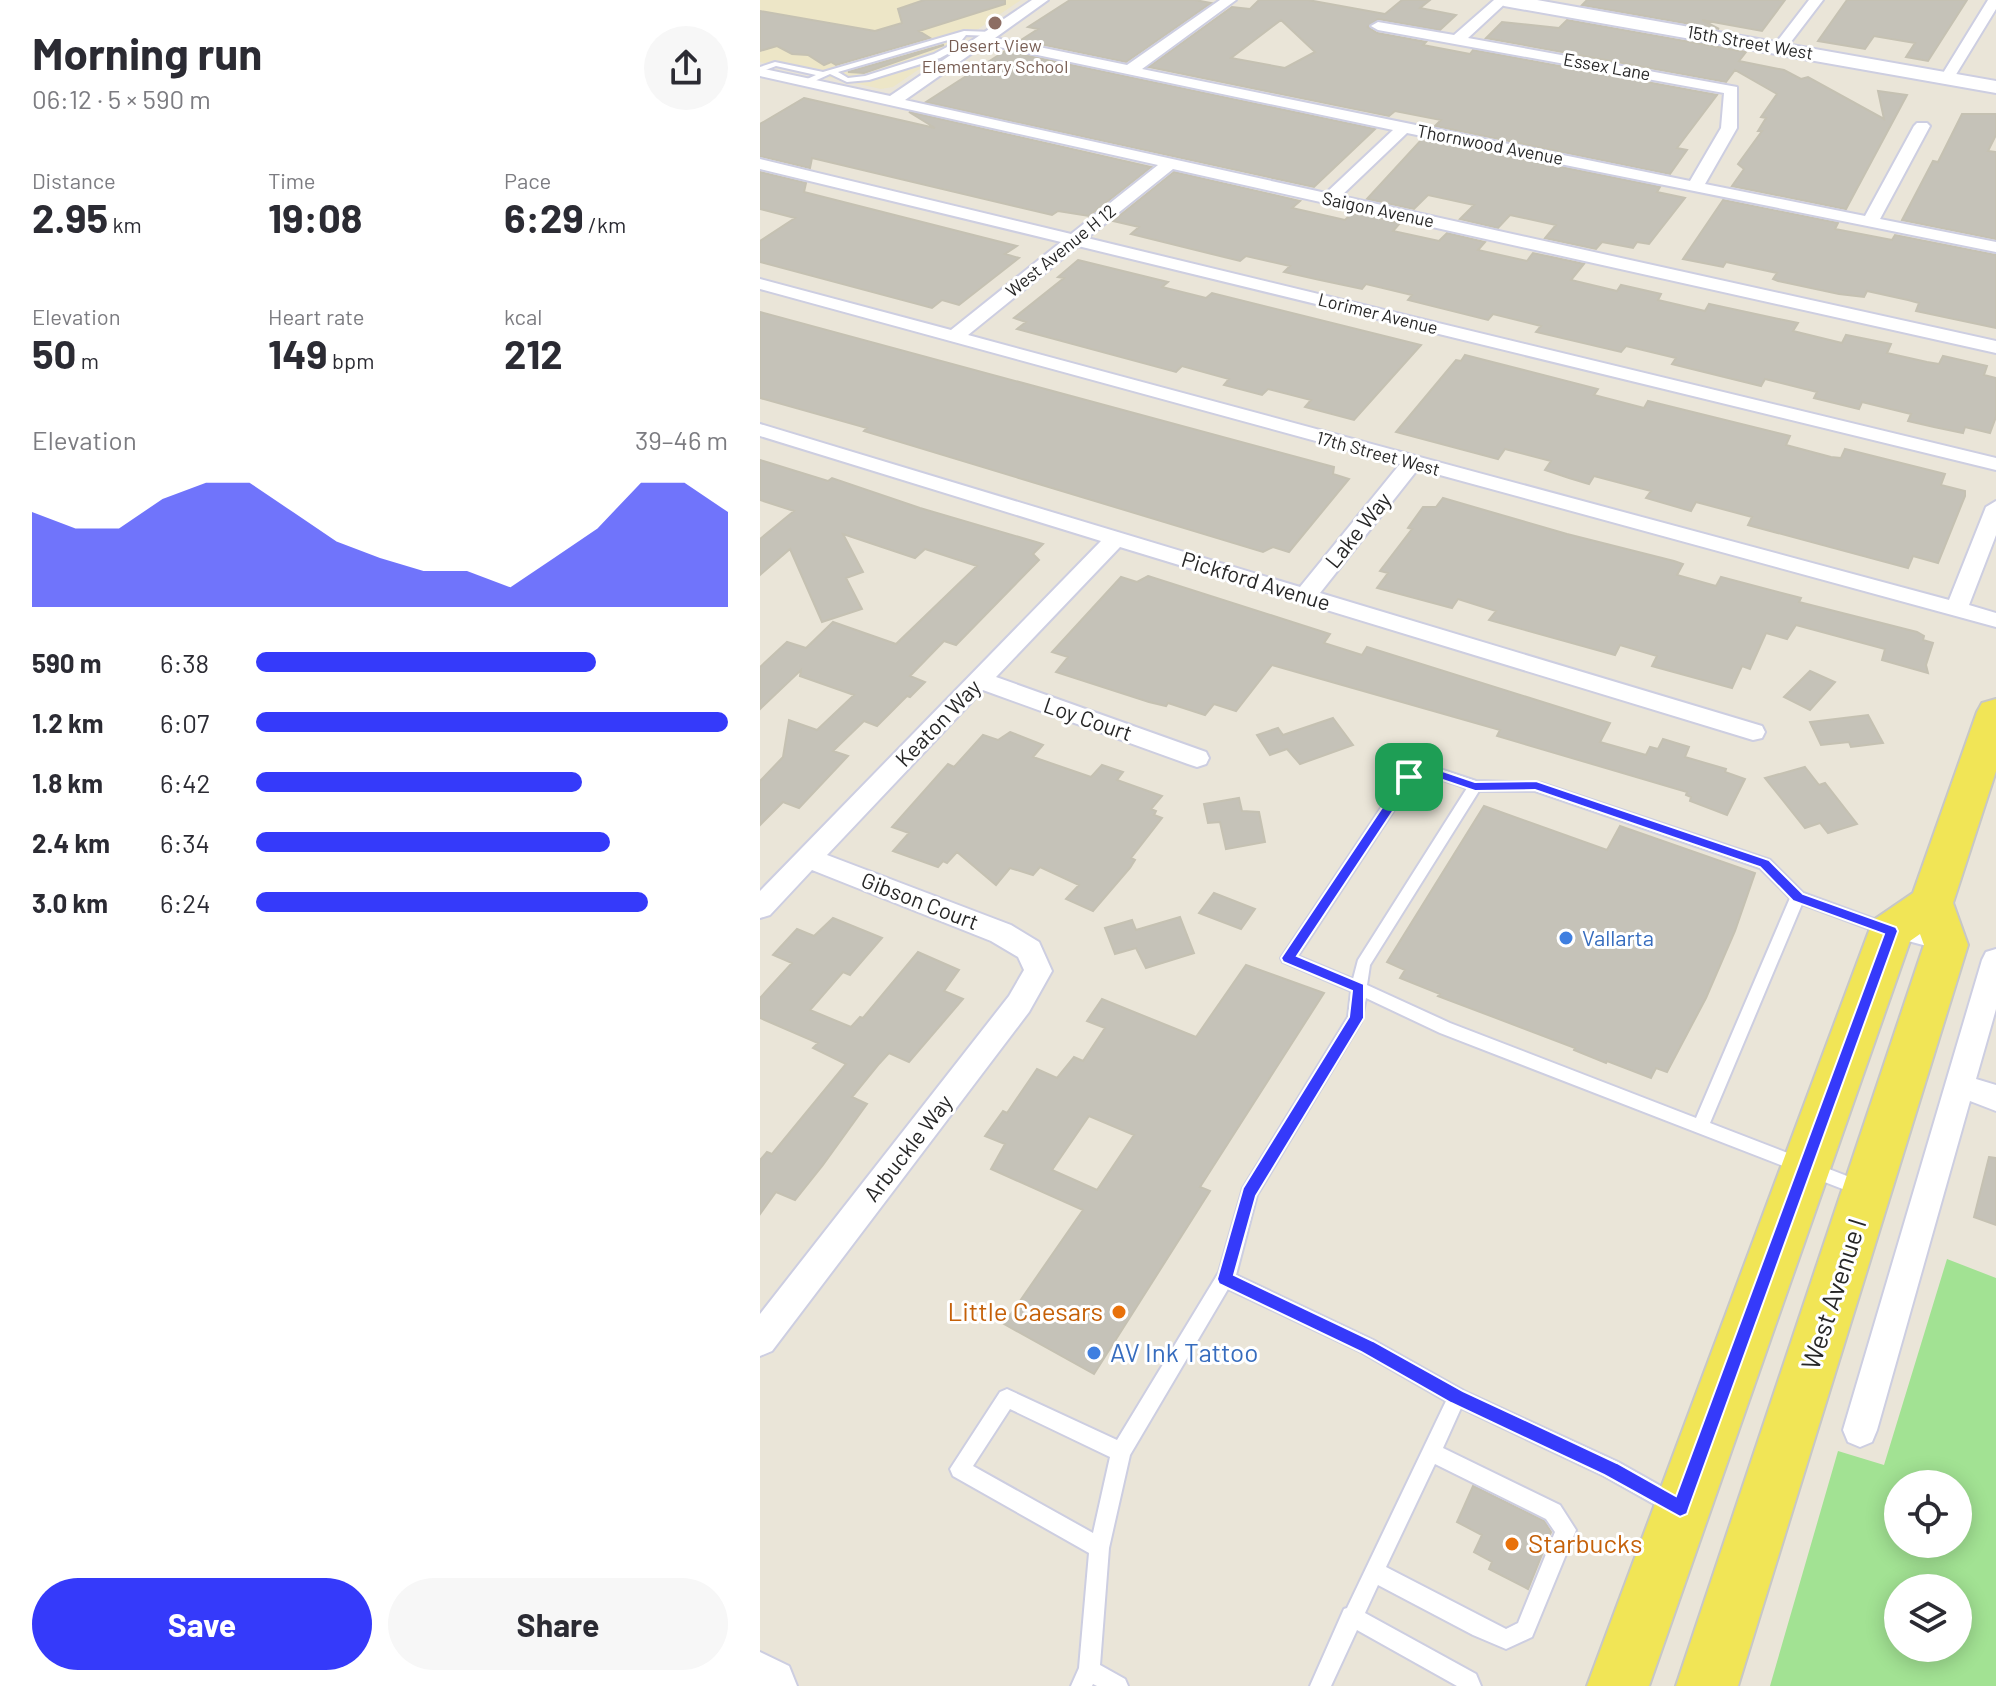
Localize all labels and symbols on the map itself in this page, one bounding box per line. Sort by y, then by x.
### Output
marker: Desert View Elementary School [986,14,1004,32]
street label: 15th Street West [1685,20,1815,64]
place label: Desert View Elementary School [922,34,1068,77]
street label: Essex Lane [1562,48,1652,84]
street label: Thornwood Avenue [1415,119,1565,169]
street label: Saigon Avenue [1320,186,1436,232]
street label: West Avenue H 12 [1001,199,1120,301]
street label: Lorimer Avenue [1316,287,1441,339]
street label: 17th Street West [1314,426,1442,480]
street label: Lake Way [1319,486,1396,573]
street label: Pickford Avenue [1179,545,1334,615]
street label: Keaton Way [889,673,985,771]
street label: Loy Court [1041,691,1136,745]
pin [1375,743,1443,811]
street label: Gibson Court [858,866,983,934]
place label: Vallarta [1582,924,1654,950]
marker: Vallarta [1557,929,1575,947]
street label: Arbuckle Way [857,1089,957,1206]
street label: West Avenue I [1794,1214,1872,1373]
place label: Little Caesars [947,1295,1103,1326]
marker: Little Caesars [1110,1303,1128,1321]
place label: AV Ink Tattoo [1110,1336,1258,1367]
marker: AV Ink Tattoo [1085,1344,1103,1362]
place label: Starbucks [1528,1527,1642,1558]
marker: Starbucks [1503,1535,1521,1553]

